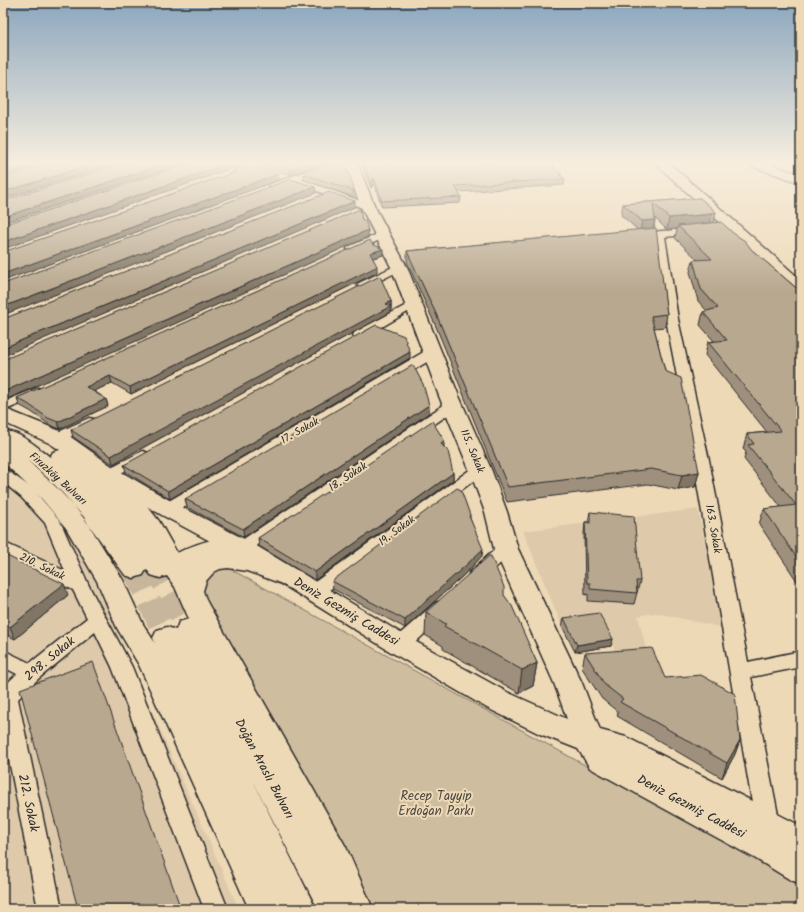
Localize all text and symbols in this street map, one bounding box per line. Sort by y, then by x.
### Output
street label: 17. Sokak [277,412,323,449]
street label: 115. Sokak [455,426,490,477]
street label: Firuzköy Bulvarı [25,448,91,510]
street label: 18. Sokak [325,457,372,497]
street label: 163. Sokak [700,503,726,556]
street label: 19. Sokak [375,511,420,551]
street label: 210. Sokak [16,548,69,586]
street label: Deniz Gezmiş Caddesi [289,572,404,652]
street label: 298. Sokak [20,631,81,687]
street label: Doğan Araslı Bulvarı [229,715,299,823]
street label: Deniz Gezmiş Caddesi [633,770,750,845]
street label: 212. Sokak [12,772,45,835]
park label: Recep Tayyip Erdoğan Parkı [398,786,474,822]

